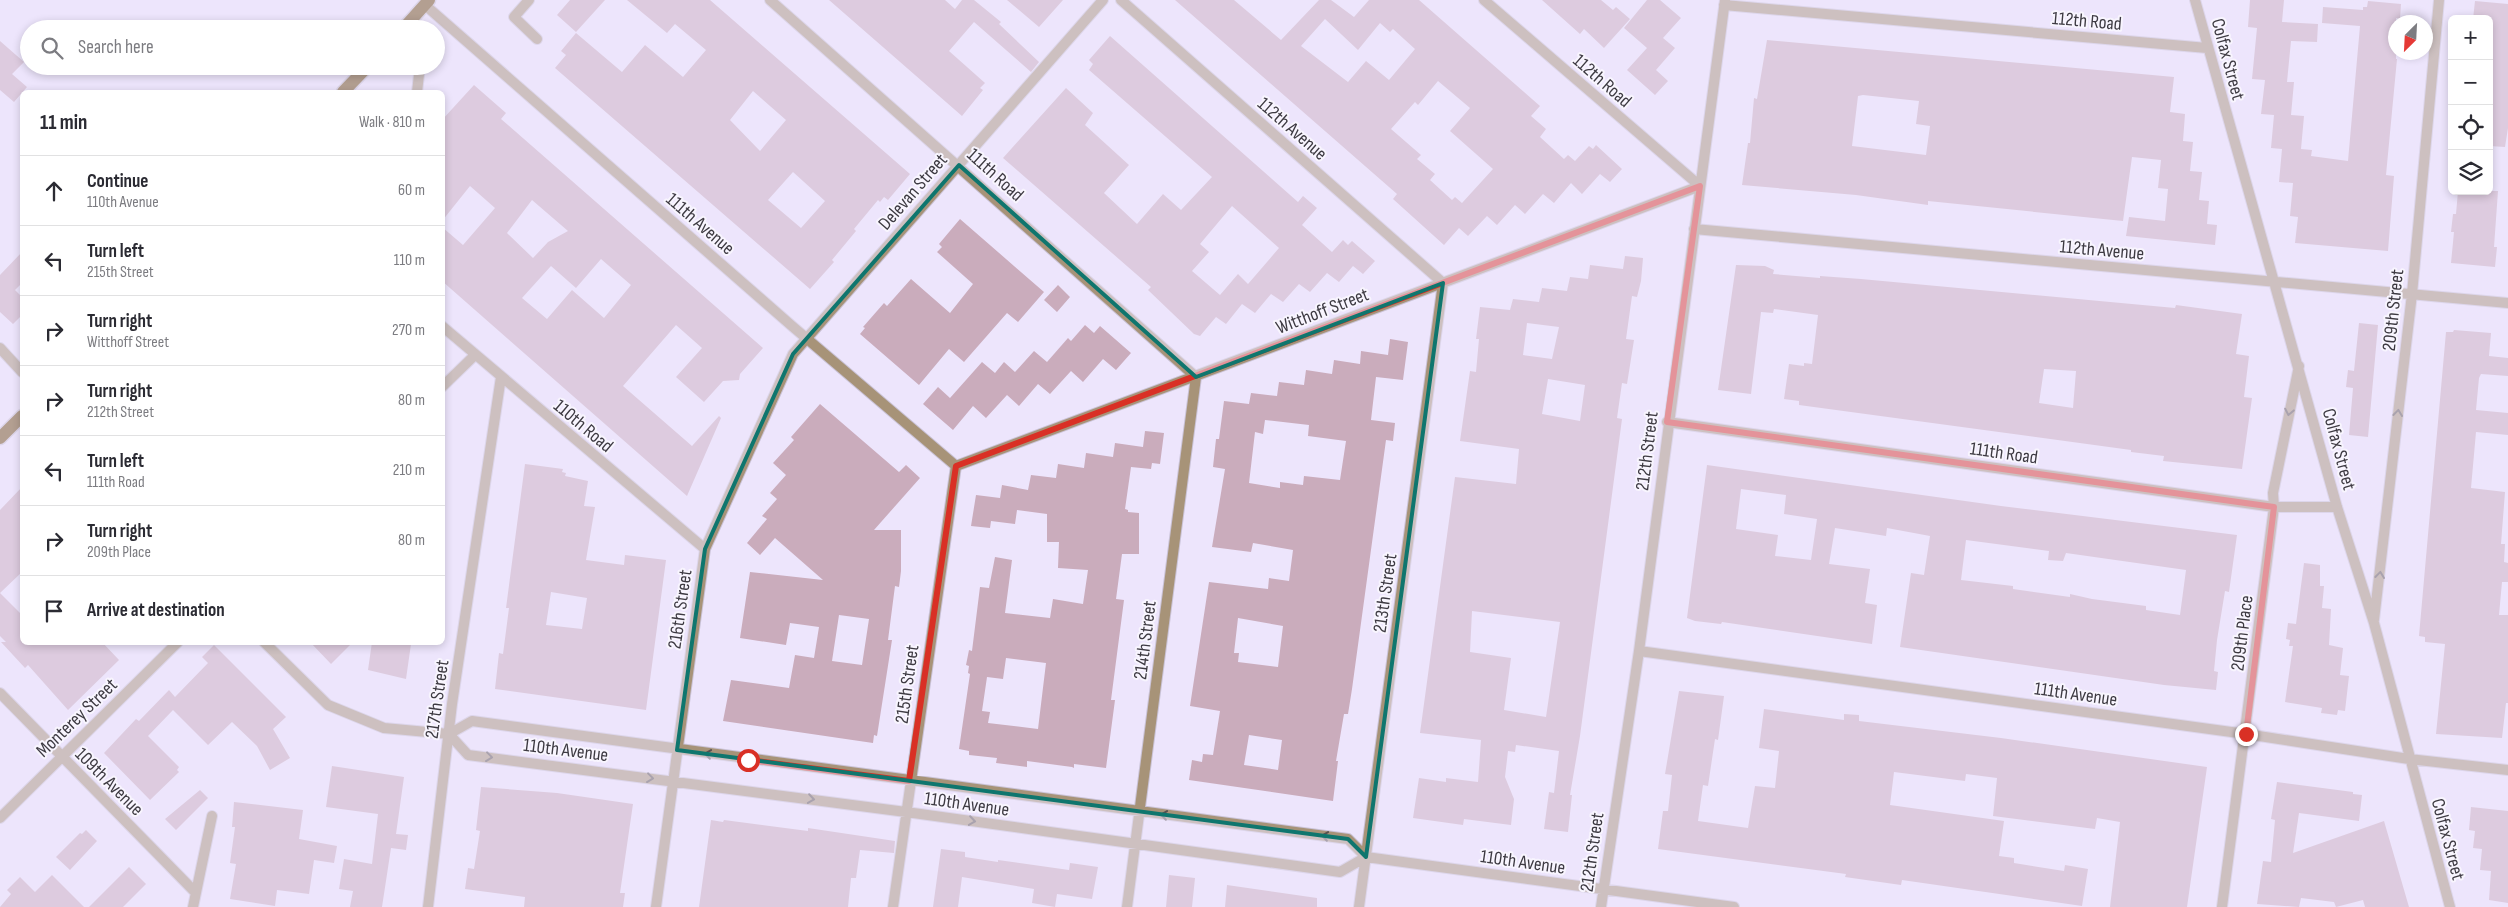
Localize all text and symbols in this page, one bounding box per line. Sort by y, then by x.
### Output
street label: 112th Road [2051,7,2123,36]
north arrow [2388,15,2433,60]
map controls [2448,15,2493,195]
button: + [2448,15,2493,60]
street label: Colfax Street [2206,16,2249,103]
search box [20,20,445,75]
icon: search [38,34,66,62]
text: Search here [78,36,154,59]
street label: 112th Road [1568,50,1636,113]
button: − [2448,60,2493,105]
street label: 112th Avenue [1252,93,1332,166]
button: locate [2448,105,2493,150]
text: 11 min [40,110,87,135]
text: Walk · 810 m [359,113,425,132]
street label: 111th Road [962,144,1028,207]
street label: Delevan Street [874,149,953,235]
button: layers [2448,150,2493,195]
text: Continue [87,170,148,193]
icon: ahead [40,177,68,205]
text: 60 m [398,181,425,200]
street label: 111th Avenue [661,188,739,260]
text: 110th Avenue [87,193,159,212]
street label: 112th Avenue [2059,235,2145,266]
text: Turn left [87,240,144,263]
icon: left [40,247,68,275]
text: 110 m [394,251,425,270]
text: 215th Street [87,263,154,282]
street label: 209th Street [2378,268,2409,352]
street label: Witthoff Street [1273,283,1372,340]
text: Turn right [87,310,152,333]
icon: right [40,317,68,345]
text: 270 m [392,321,425,340]
text: Witthoff Street [87,333,169,352]
text: Turn right [87,380,152,403]
icon: right [40,387,68,415]
text: 80 m [398,391,425,410]
street label: 110th Road [549,395,617,458]
text: 212th Street [87,403,154,422]
street label: Colfax Street [2317,406,2360,493]
one-way arrow [2285,408,2295,417]
one-way arrow [2392,409,2403,417]
street label: 212th Street [1631,410,1664,492]
street label: 111th Road [1968,437,2039,470]
text: Turn left [87,450,144,473]
icon: left [40,457,68,485]
text: 210 m [393,461,425,480]
text: 111th Road [87,473,145,492]
text: Turn right [87,520,152,543]
icon: right [40,527,68,555]
text: 80 m [398,531,425,550]
text: 209th Place [87,543,151,562]
street label: 213th Street [1369,552,1402,634]
street label: 216th Street [664,568,697,650]
one-way arrow [2374,570,2385,578]
street label: 209th Place [2226,594,2259,672]
icon: arrive [40,597,68,625]
text: Arrive at destination [87,599,225,622]
street label: 214th Street [1129,599,1162,681]
street label: 215th Street [891,643,924,725]
street label: 217th Street [421,658,454,740]
street label: Monterey Street [32,674,123,762]
street label: 111th Avenue [2033,677,2119,712]
route end [2235,723,2258,746]
street label: 110th Avenue [522,734,609,767]
street label: 109th Avenue [70,743,148,821]
one-way arrow [704,749,712,760]
route start [737,749,760,772]
one-way arrow [485,751,493,762]
one-way arrow [646,772,654,782]
street label: 110th Avenue [923,787,1011,822]
one-way arrow [807,793,815,804]
street label: Colfax Street [2426,796,2469,883]
one-way arrow [1160,810,1169,820]
street label: 212th Street [1576,811,1609,893]
one-way arrow [968,815,976,826]
one-way arrow [1321,831,1329,842]
street label: 110th Avenue [1479,845,1567,880]

